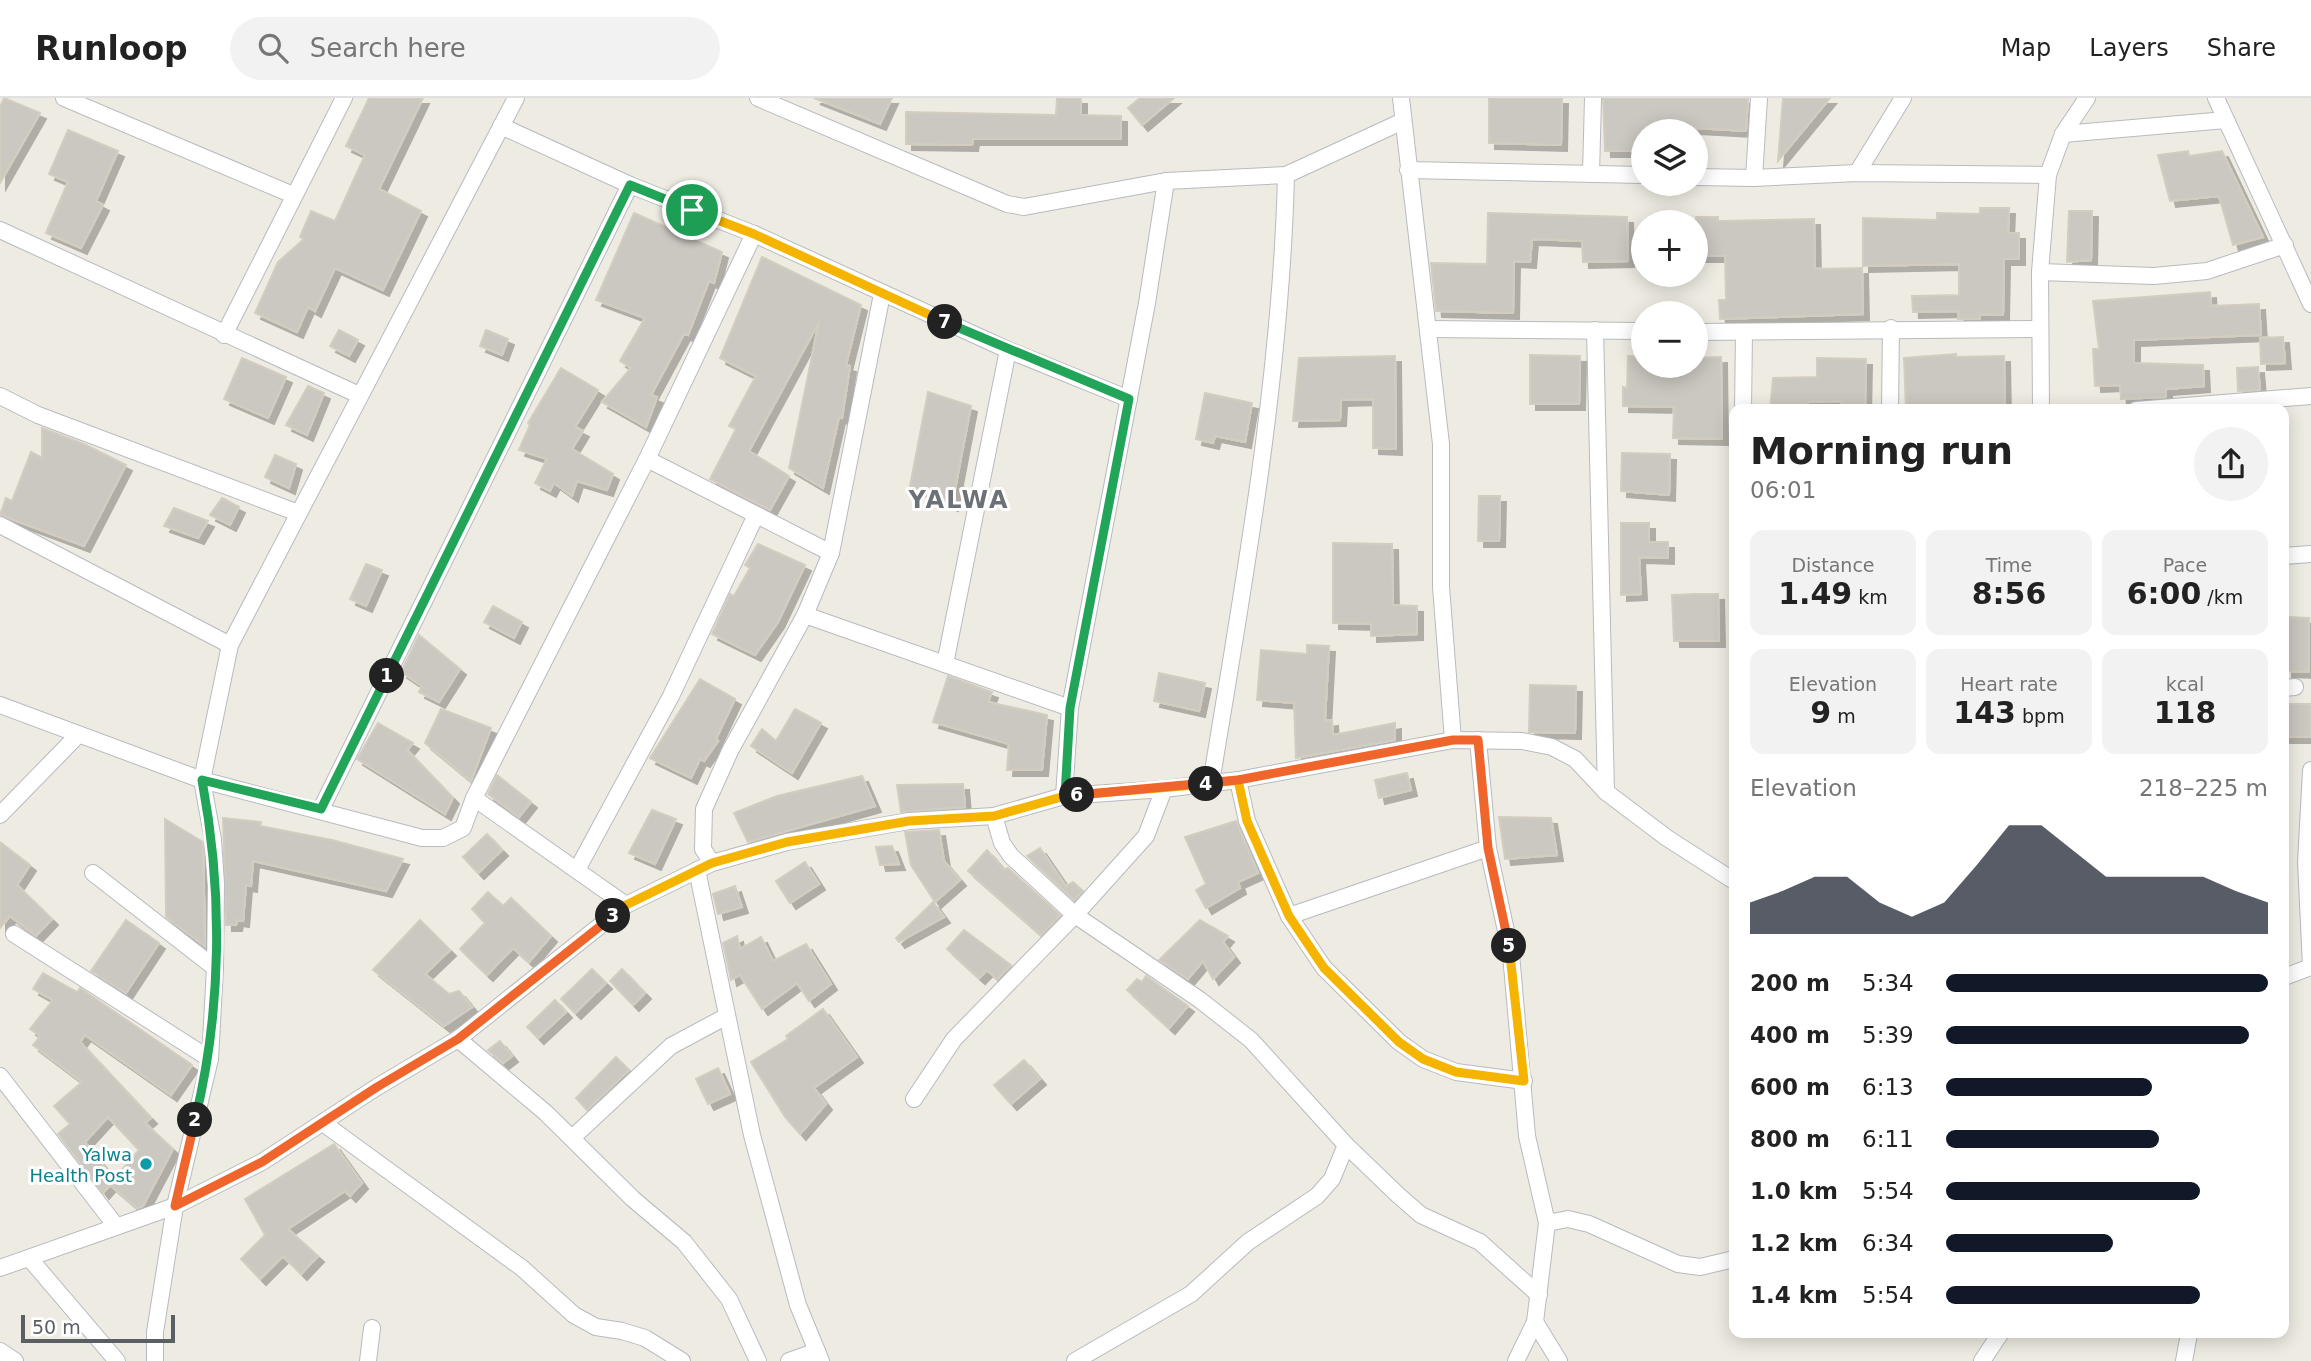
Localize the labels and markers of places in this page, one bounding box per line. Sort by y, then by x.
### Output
pin [662,180,722,240]
pin: 7 [928,304,962,340]
pin: 1 [370,658,404,694]
pin: 4 [1188,766,1224,802]
pin: 6 [1060,778,1094,812]
pin: 3 [596,898,630,934]
pin: 5 [1492,928,1526,964]
pin: 2 [178,1102,212,1138]
place label: Yalwa Health Post [30,1144,132,1186]
marker: Yalwa Health Post [138,1156,154,1172]

